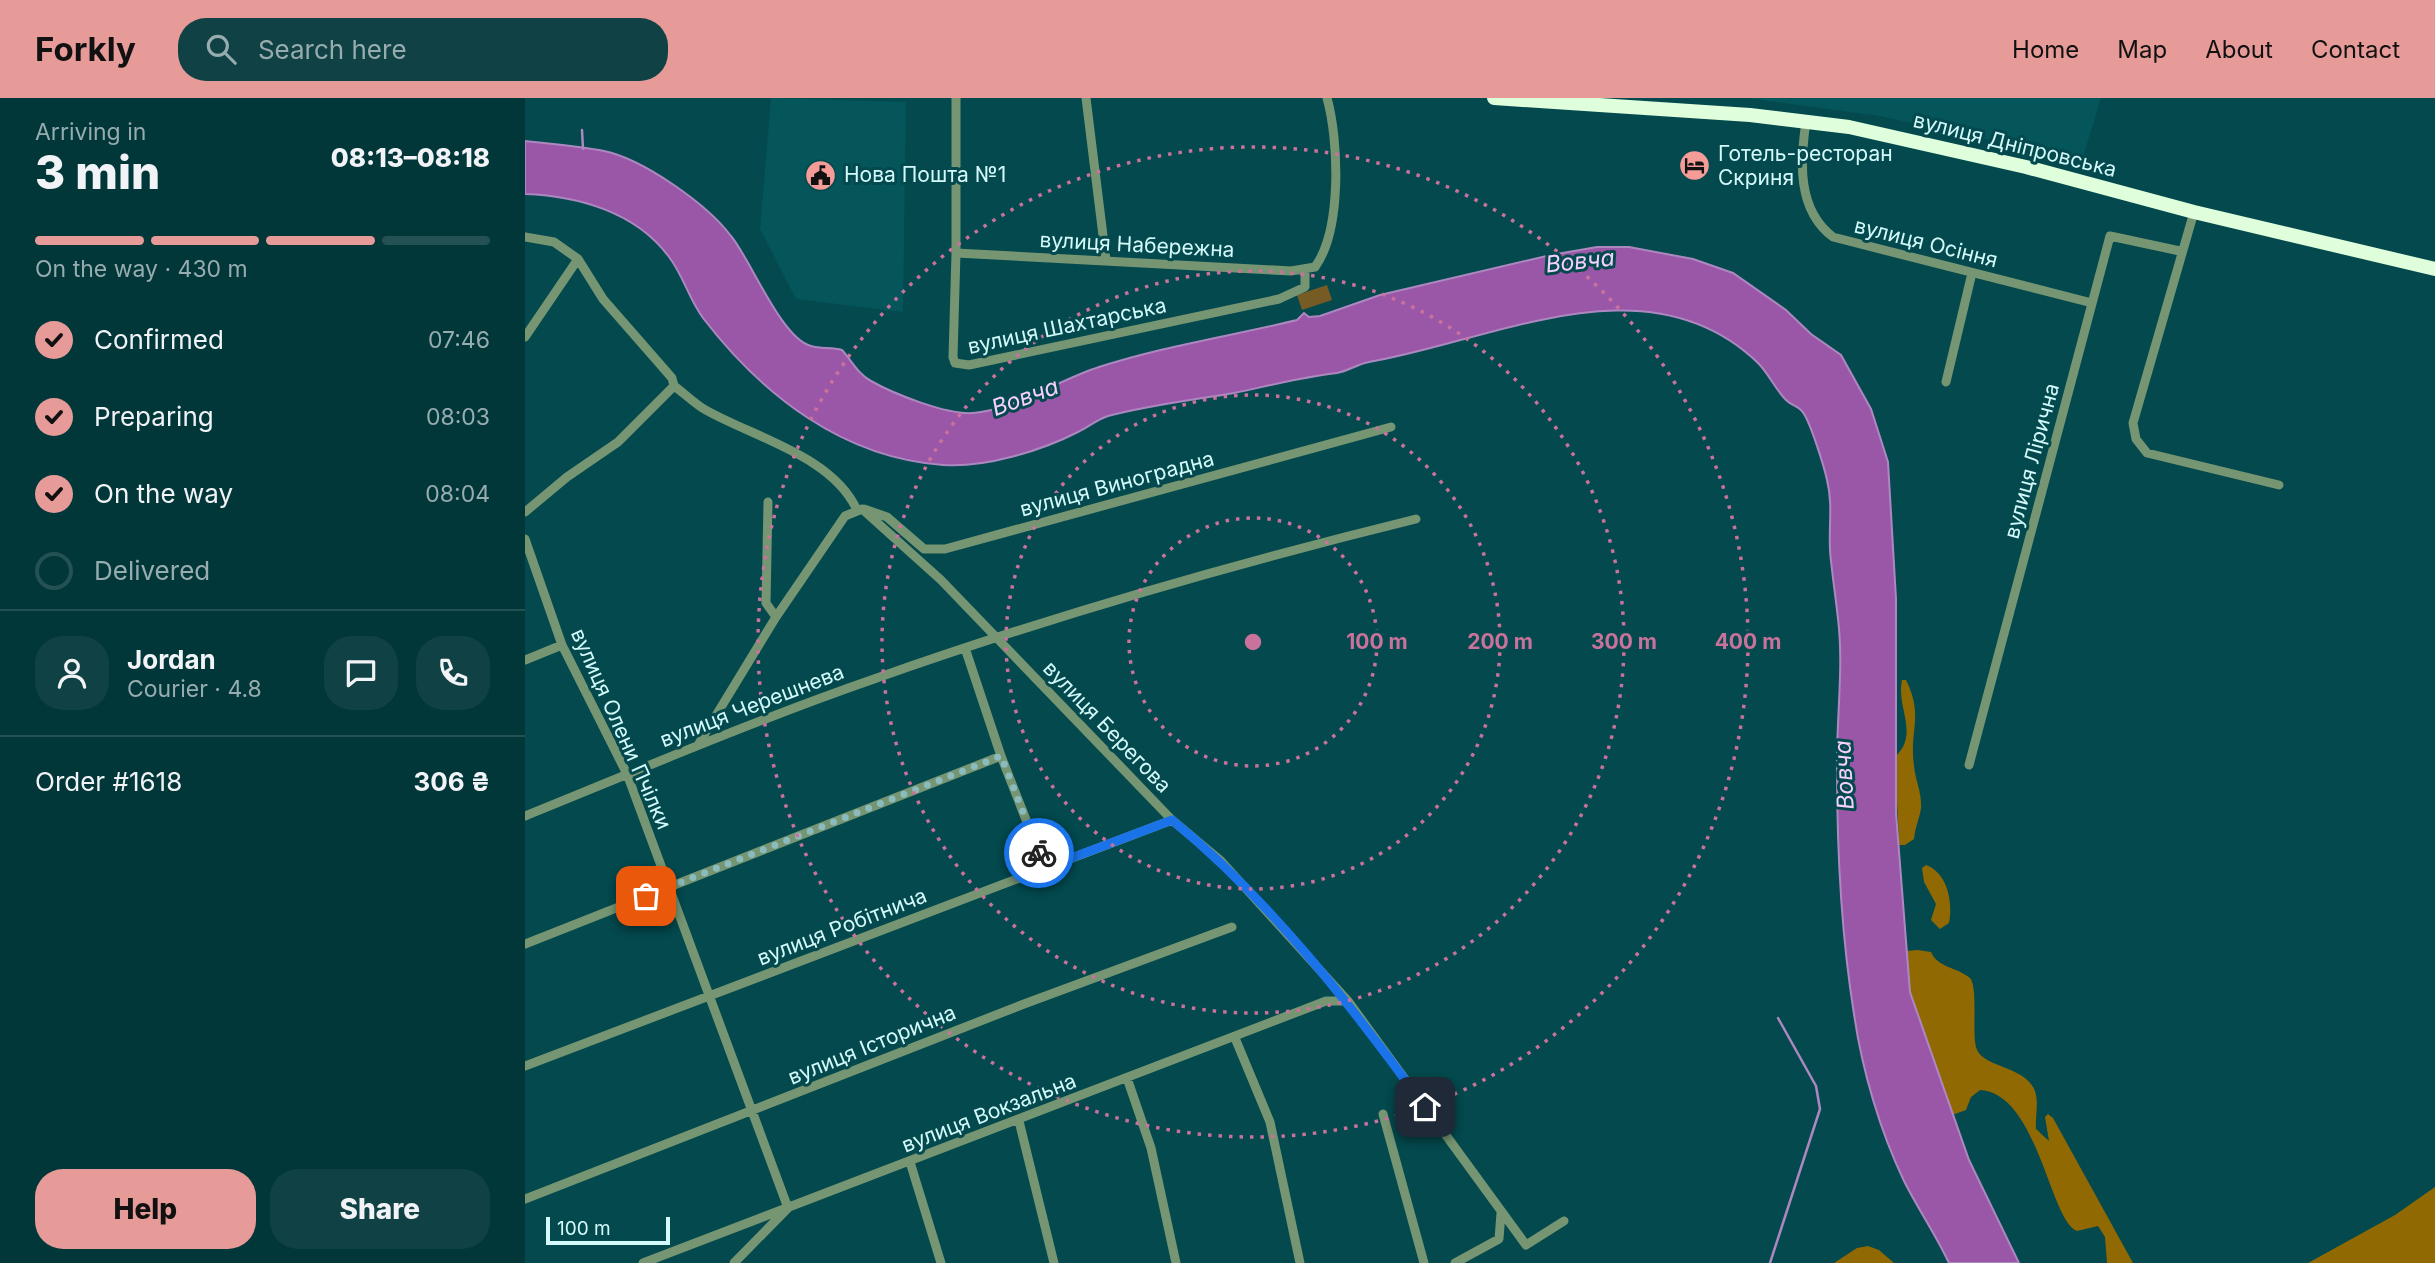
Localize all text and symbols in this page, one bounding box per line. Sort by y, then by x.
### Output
search box [178,18,668,81]
text: Forkly [35,29,136,69]
icon: search [202,30,240,68]
text: Search here [258,34,407,65]
text: Home [2012,35,2079,64]
text: Map [2117,35,2167,64]
text: About [2205,35,2273,64]
text: Contact [2311,35,2400,64]
street label: вулиця Дніпровська [1911,107,2119,182]
text: Arriving in [35,118,146,146]
place label: Готель-ресторан Скриня [1718,141,1893,190]
text: 08:13–08:18 [331,142,490,173]
text: 3 min [35,144,160,200]
hotel icon: Готель-ресторан Скриня [1678,149,1712,183]
public building icon: Нова Пошта №1 [804,158,838,192]
place label: Нова Пошта №1 [844,162,1006,187]
street label: вулиця Осіння [1852,213,2000,272]
street label: вулиця Набережна [1039,227,1235,262]
water label: Вовча [1544,243,1616,279]
text: On the way · 430 m [35,255,248,283]
street label: вулиця Шахтарська [965,292,1168,359]
icon: check [35,321,73,359]
text: Confirmed [94,324,224,355]
text: 07:46 [428,326,490,354]
water label: Вовча [988,372,1062,422]
street label: вулиця Лірична [1999,380,2064,541]
icon: check [35,398,73,436]
text: Preparing [94,401,214,432]
text: 08:03 [426,403,490,431]
street label: вулиця Виноградна [1017,446,1217,521]
icon: check [35,475,73,513]
text: On the way [94,478,233,509]
text: 08:04 [425,480,490,508]
text: Delivered [94,555,210,586]
street label: вулиця Олени Пчілки [566,625,677,833]
text: 100 m [1346,629,1408,654]
text: 200 m [1467,629,1533,654]
text: 300 m [1591,629,1657,654]
text: 400 m [1715,629,1781,654]
centre of rings [1241,630,1265,654]
button: person [35,636,109,710]
button: chat [324,636,398,710]
button: phone [416,636,490,710]
text: Jordan [127,644,216,675]
street label: вулиця Берегова [1038,656,1177,798]
street label: вулиця Черешнева [656,659,847,752]
text: Courier · 4.8 [127,675,262,703]
water label: Вовча [1828,740,1860,810]
text: Order #1618 [35,766,182,797]
text: 306 ₴ [413,766,490,797]
courier [1004,818,1074,888]
icon: bike [1020,834,1058,872]
pin [616,866,676,926]
icon: bag [627,877,665,915]
street label: вулиця Робітнича [754,883,930,970]
street label: вулиця Історична [784,999,959,1090]
street label: вулиця Вокзальна [898,1068,1080,1157]
pin [1395,1077,1455,1137]
icon: home [1406,1088,1444,1126]
button: Help [35,1169,256,1249]
button: Share [270,1169,490,1249]
scale bar [546,1214,670,1246]
text: 100 m [557,1217,611,1240]

